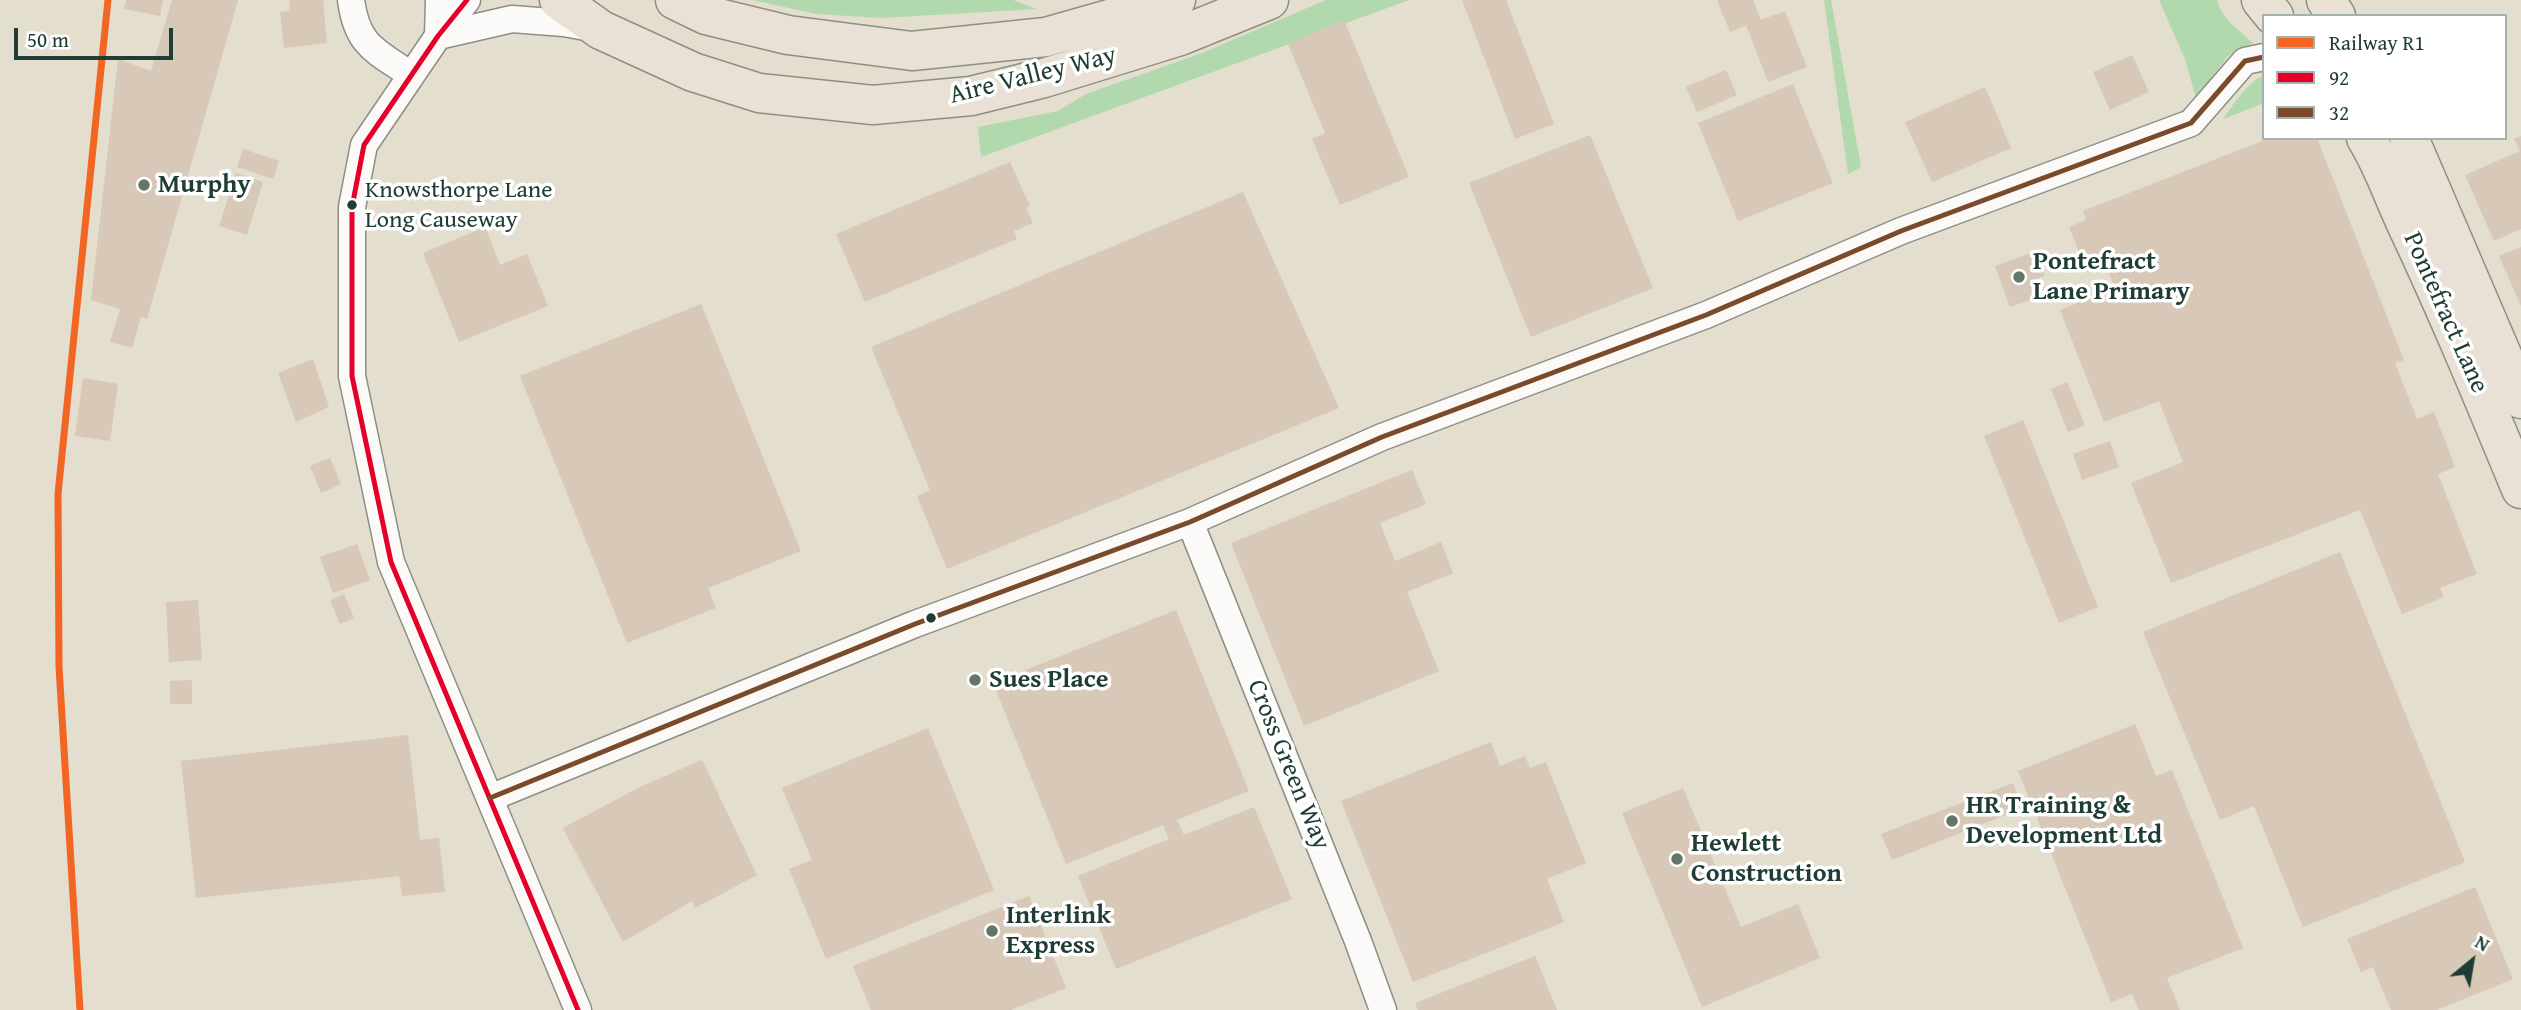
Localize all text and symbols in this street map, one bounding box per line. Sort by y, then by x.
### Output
scale bar [18,14,177,58]
legend [2262,14,2507,140]
text: 50 m [27,24,69,55]
text: Railway R1 [2329,27,2425,58]
street label: Aire Valley Way [946,40,1120,112]
text: 92 [2329,62,2349,93]
text: 32 [2329,97,2349,128]
place label: Murphy [158,169,251,201]
marker: Murphy [136,177,152,193]
place label: Knowsthorpe Lane Long Causeway [365,177,552,233]
marker: Knowsthorpe Lane Long Causeway [345,198,359,212]
street label: Pontefract Lane [2396,228,2494,398]
place label: Pontefract Lane Primary [2033,246,2190,308]
marker: Pontefract Lane Primary [2011,269,2027,285]
unlabelled marker [924,611,938,625]
place label: Sues Place [989,664,1109,696]
marker: Sues Place [967,672,983,688]
street label: Cross Green Way [1240,675,1336,855]
place label: HR Training & Development Ltd [1966,790,2162,852]
marker: HR Training & Development Ltd [1944,813,1960,829]
place label: Hewlett Construction [1691,828,1842,890]
marker: Hewlett Construction [1669,851,1685,867]
place label: Interlink Express [1006,900,1111,962]
marker: Interlink Express [984,923,1000,939]
north arrow [2437,926,2507,996]
text: N [2470,928,2495,958]

